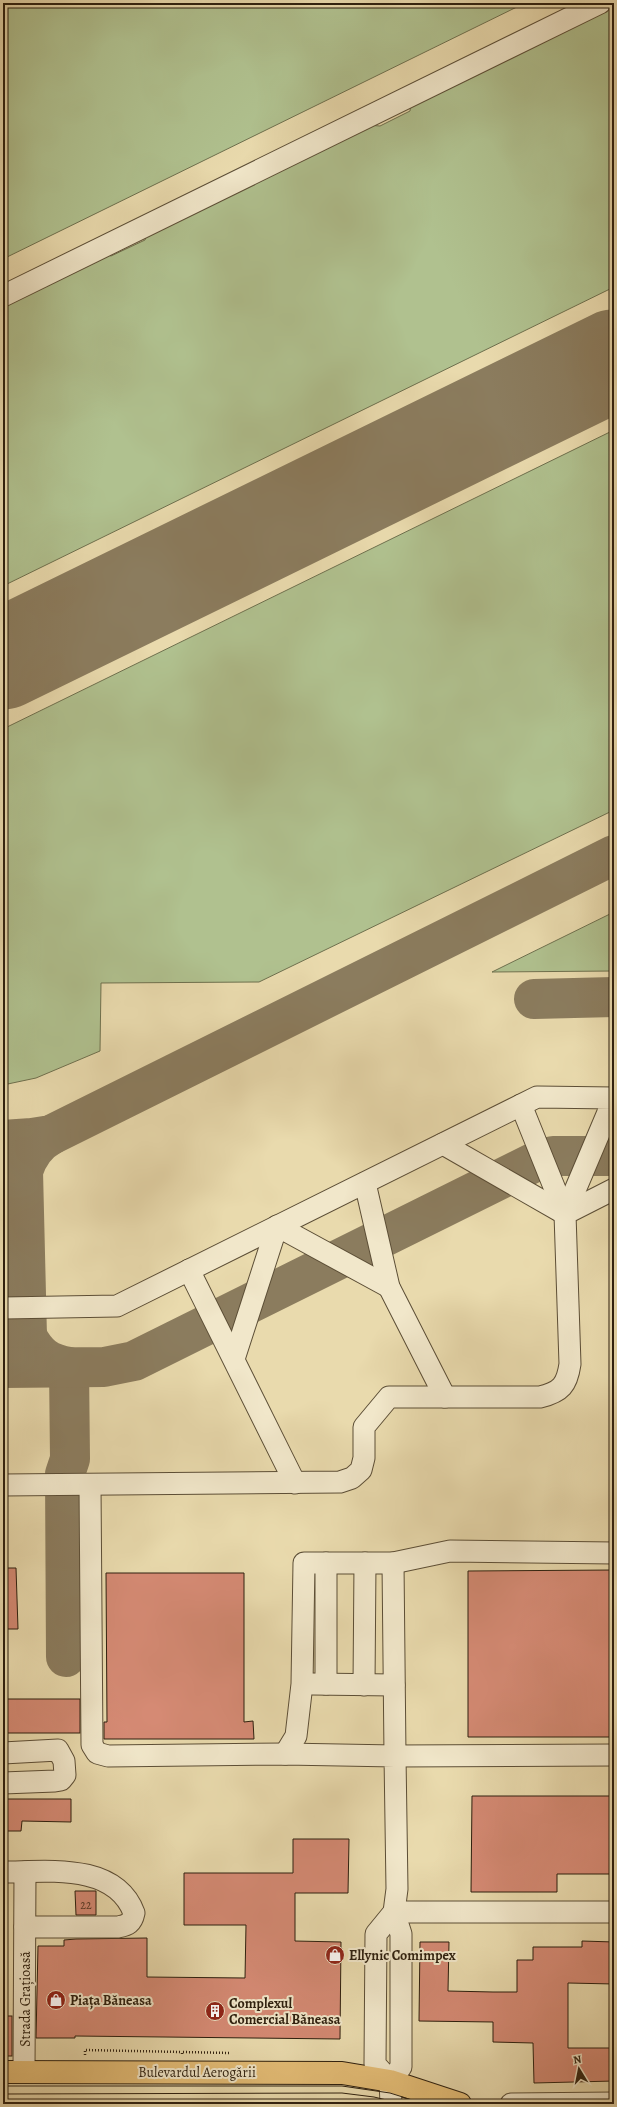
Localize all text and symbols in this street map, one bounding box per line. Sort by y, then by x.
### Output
house number: 22 [80,1897,92,1913]
shop icon: Ellynic Comimpex [324,1944,346,1966]
place label: Ellynic Comimpex [349,1946,456,1965]
street label: Strada Grațioasă [16,1951,35,2047]
shop icon: Piața Băneasa [45,1989,67,2011]
place label: Piața Băneasa [70,1991,152,2010]
place label: Complexul Comercial Băneasa [229,1994,341,2029]
building icon: Complexul Comercial Băneasa [204,2000,226,2022]
north arrow [559,2049,599,2089]
text: N [572,2052,583,2068]
street label: Bulevardul Aerogării [138,2063,256,2082]

